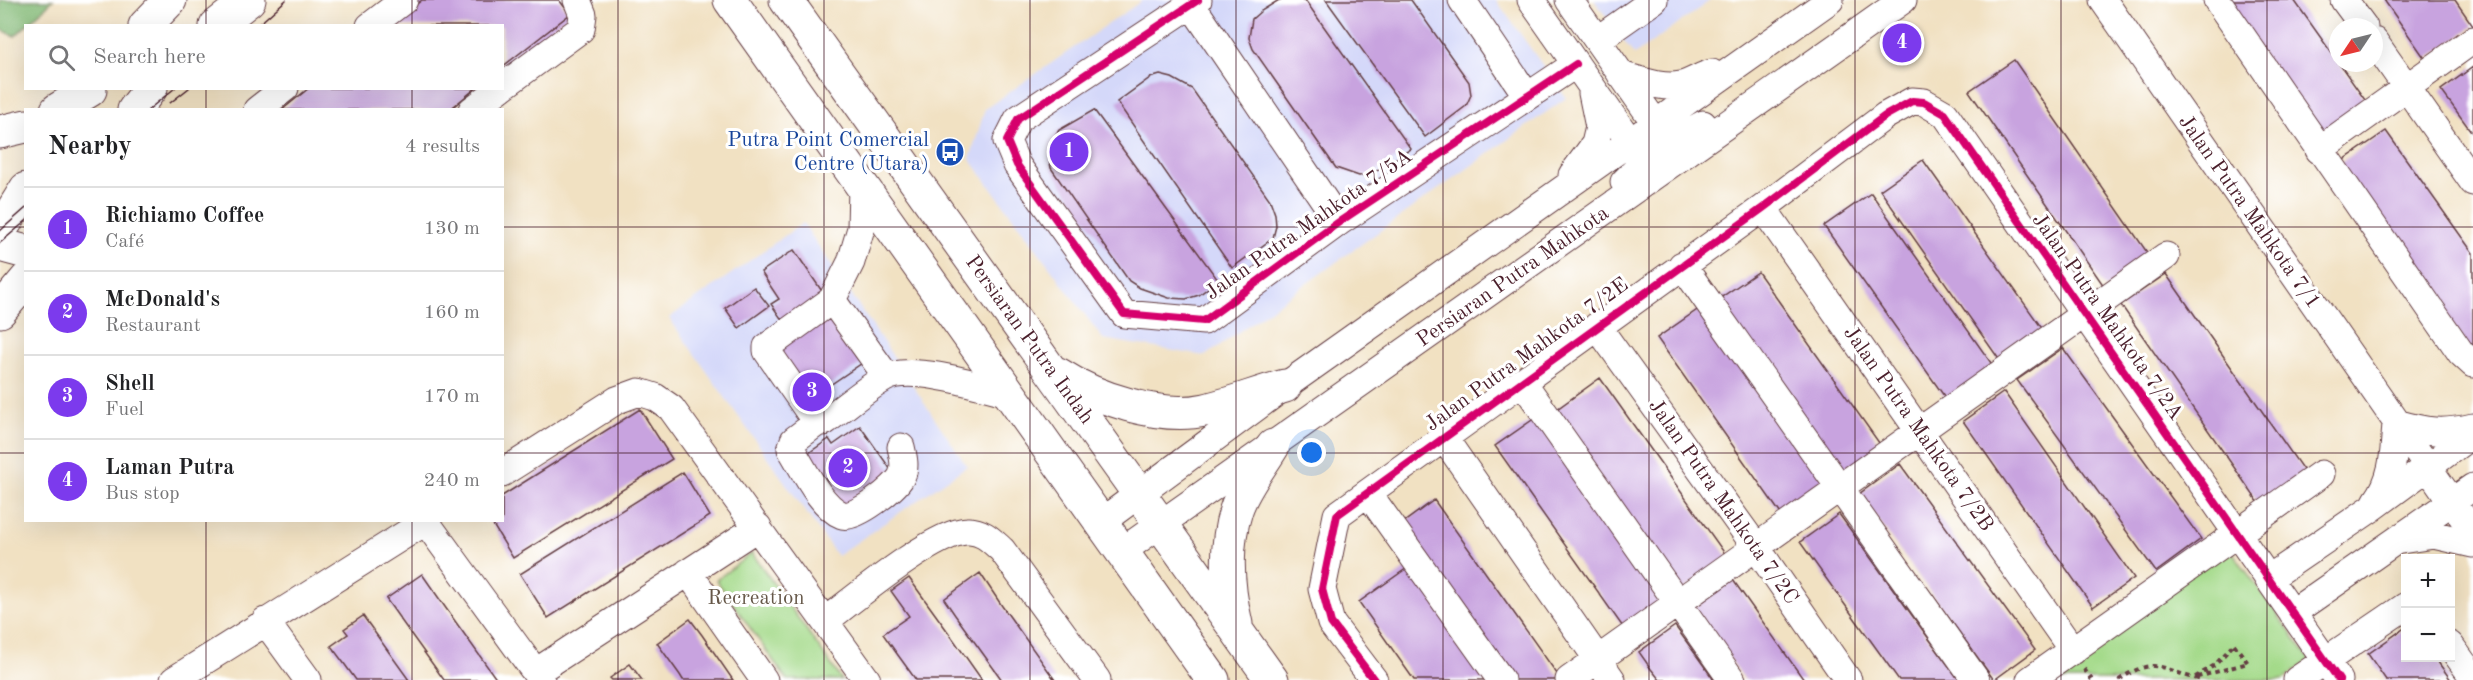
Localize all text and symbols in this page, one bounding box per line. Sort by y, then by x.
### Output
north arrow [2329,18,2383,72]
pin: 4 [1882,20,1922,66]
search box [24,24,504,90]
icon: search [45,41,78,74]
text: Search here [93,46,206,68]
street label: Jalan Putra Mahkota 7/1 [2174,111,2324,313]
place label: Putra Point Comercial Centre (Utara) [727,130,929,175]
pin: 1 [1050,130,1088,174]
text: Nearby [48,134,132,160]
bus stop icon: Putra Point Comercial Centre (Utara) [934,136,966,168]
text: 4 results [405,137,480,157]
street label: Jalan Putra Mahkota 7/5A [1202,146,1416,304]
street label: Persiaran Putra Mahkota [1413,203,1613,351]
text: Richiamo Coffee [105,205,265,227]
street label: Jalan Putra Mahkota 7/2A [2028,210,2186,424]
text: 1 [62,219,73,239]
text: 130 m [424,219,480,239]
text: Café [105,232,144,252]
street label: Persiaran Putra Indah [961,252,1097,428]
street label: Jalan Putra Mahkota 7/2E [1422,274,1632,436]
text: McDonald's [105,289,220,311]
text: 2 [62,303,73,323]
text: 160 m [424,303,480,323]
text: Restaurant [105,316,201,336]
street label: Jalan Putra Mahkota 7/2B [1839,322,1997,536]
pin: 3 [792,370,832,414]
text: Shell [105,373,155,395]
text: 3 [62,387,73,407]
text: 170 m [424,387,480,407]
street label: Jalan Putra Mahkota 7/2C [1644,396,1802,608]
text: Fuel [105,400,144,420]
your location [1297,438,1326,467]
pin: 2 [828,446,868,490]
text: Laman Putra [105,457,234,479]
text: 4 [62,471,73,491]
text: 240 m [424,471,480,491]
text: Bus stop [105,484,180,504]
map controls [2401,554,2455,662]
button: + [2401,554,2455,608]
park label: Recreation [707,588,805,609]
button: − [2401,608,2455,662]

